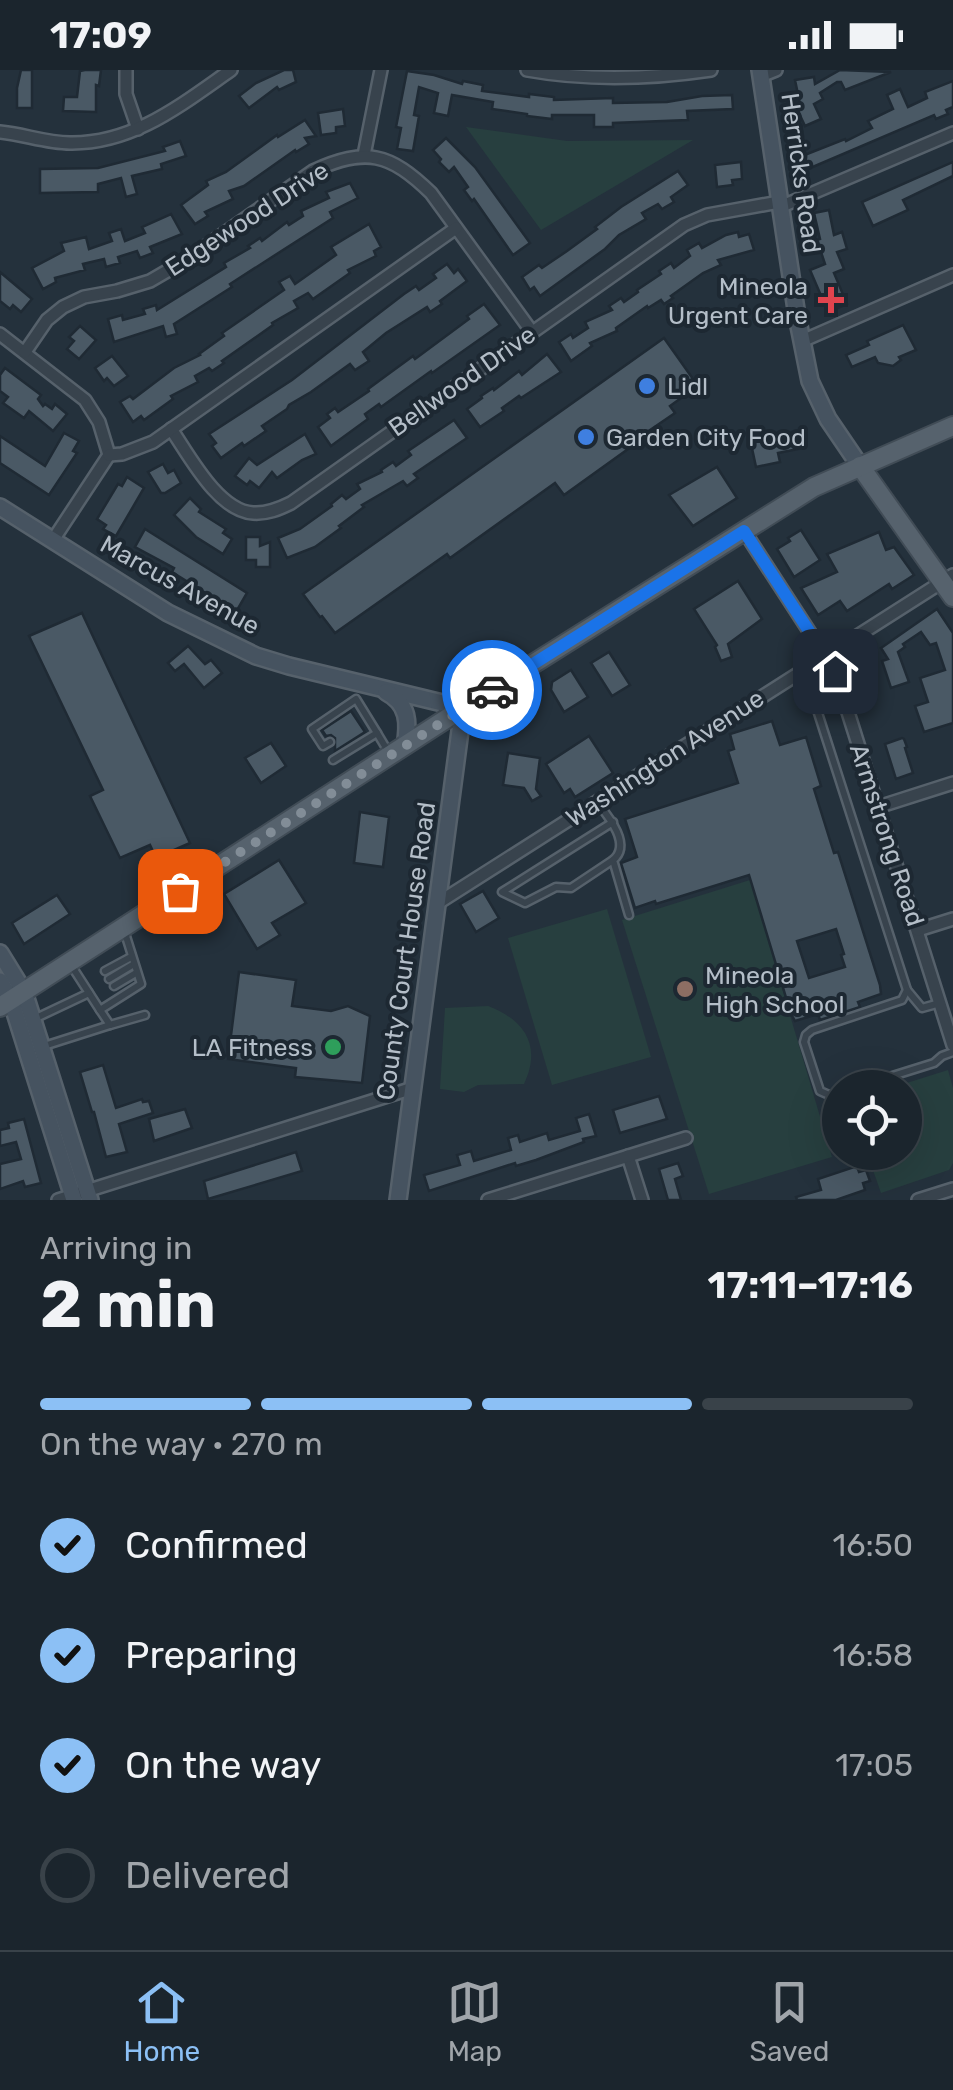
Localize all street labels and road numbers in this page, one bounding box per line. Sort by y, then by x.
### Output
street label: Herricks Road [775,91,827,255]
street label: Edgewood Drive [160,156,334,282]
street label: Bellwood Drive [383,320,541,442]
street label: Marcus Avenue [95,529,265,641]
street label: Washington Avenue [561,683,769,833]
street label: Armstrong Road [844,740,930,930]
street label: County Court House Road [371,800,441,1102]

